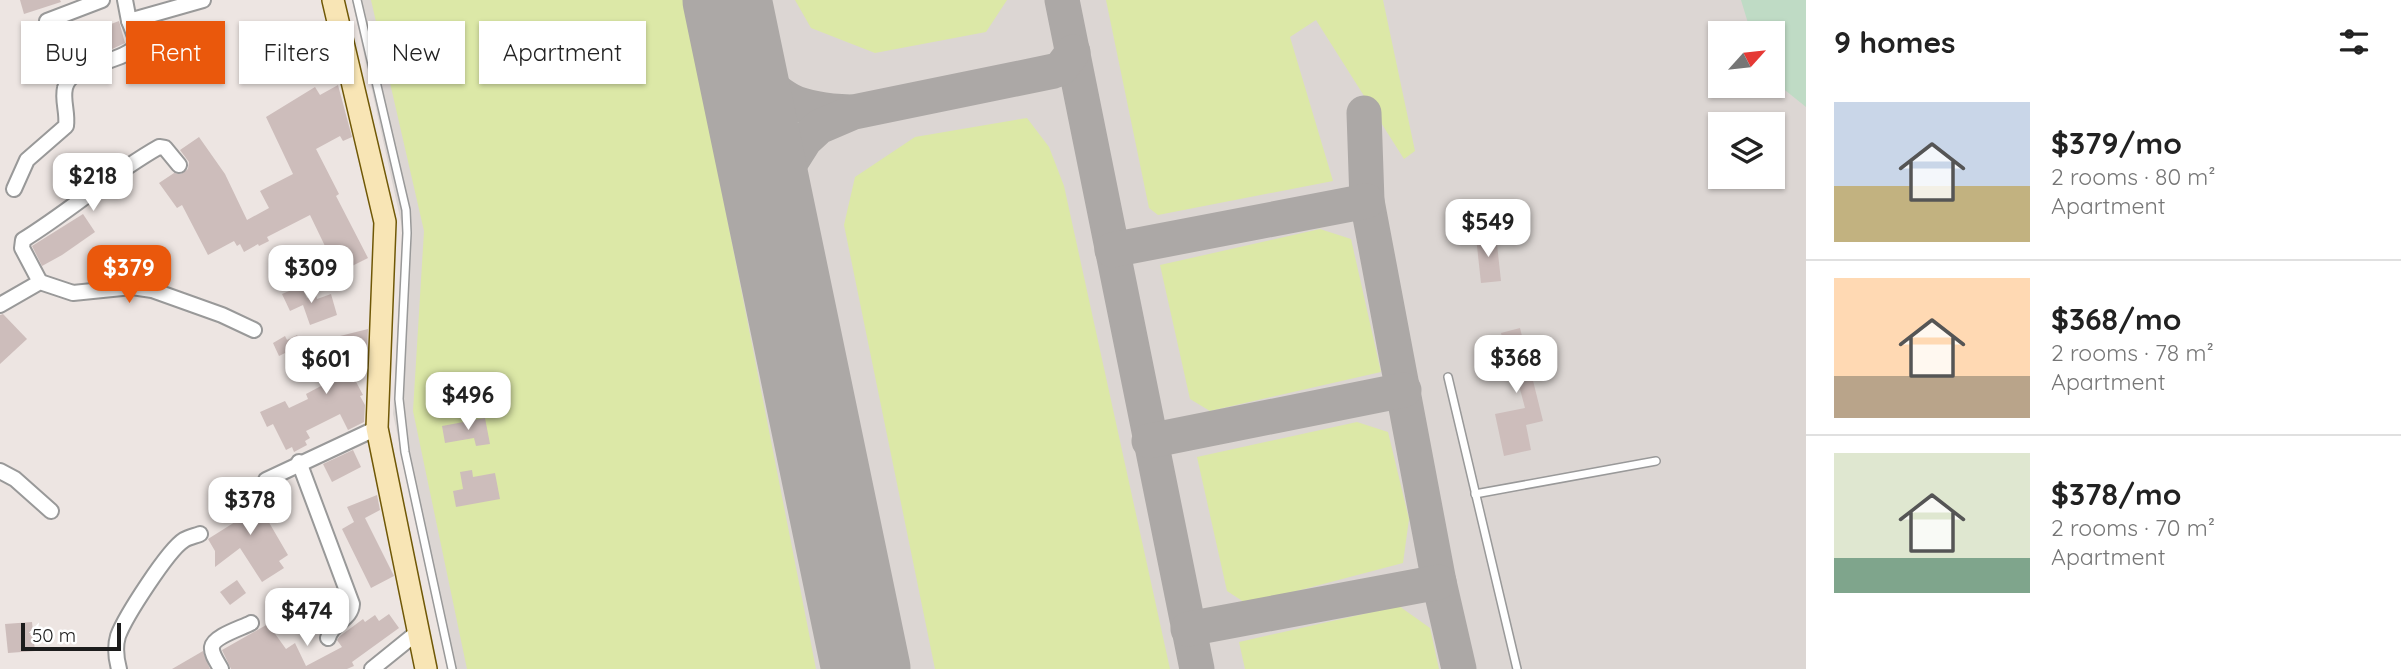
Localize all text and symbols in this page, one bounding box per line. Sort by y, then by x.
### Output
chip: Buy [21,21,112,84]
chip: Rent [126,21,225,84]
chip: Filters [239,21,354,84]
chip: New [368,21,465,84]
chip: Apartment [479,21,646,84]
north arrow [1708,21,1785,98]
map controls [1708,21,1785,189]
text: 9 homes [1834,23,1956,61]
icon: filters [2335,23,2373,61]
button: layers [1708,112,1785,189]
text: $379/mo [2051,124,2182,162]
icon: home [1890,130,1974,214]
pin: $218 [52,154,134,213]
text: $218 [69,161,117,190]
text: 2 rooms · 80 m² [2051,162,2216,191]
text: Apartment [2051,191,2165,220]
pin: $549 [1447,200,1529,259]
text: $549 [1461,207,1515,236]
pin: $379 [88,246,170,305]
pin: $309 [270,246,352,305]
text: $379 [103,253,155,282]
text: $309 [284,253,338,282]
text: $368/mo [2051,300,2181,338]
icon: home [1890,306,1974,390]
pin: $601 [285,336,367,396]
pin: $368 [1475,336,1557,395]
text: 2 rooms · 78 m² [2051,338,2214,367]
text: $368 [1490,343,1542,372]
text: $601 [301,344,351,373]
text: Apartment [2051,367,2165,396]
pin: $496 [427,372,509,432]
text: $496 [442,380,494,409]
text: $378/mo [2051,475,2181,513]
pin: $378 [209,477,291,537]
icon: home [1890,481,1974,565]
text: $378 [224,485,276,514]
text: 2 rooms · 70 m² [2051,513,2215,542]
text: Apartment [2051,542,2165,571]
pin: $474 [266,588,348,648]
text: $474 [281,596,333,625]
scale bar [21,620,121,652]
text: 50 m [32,623,76,647]

